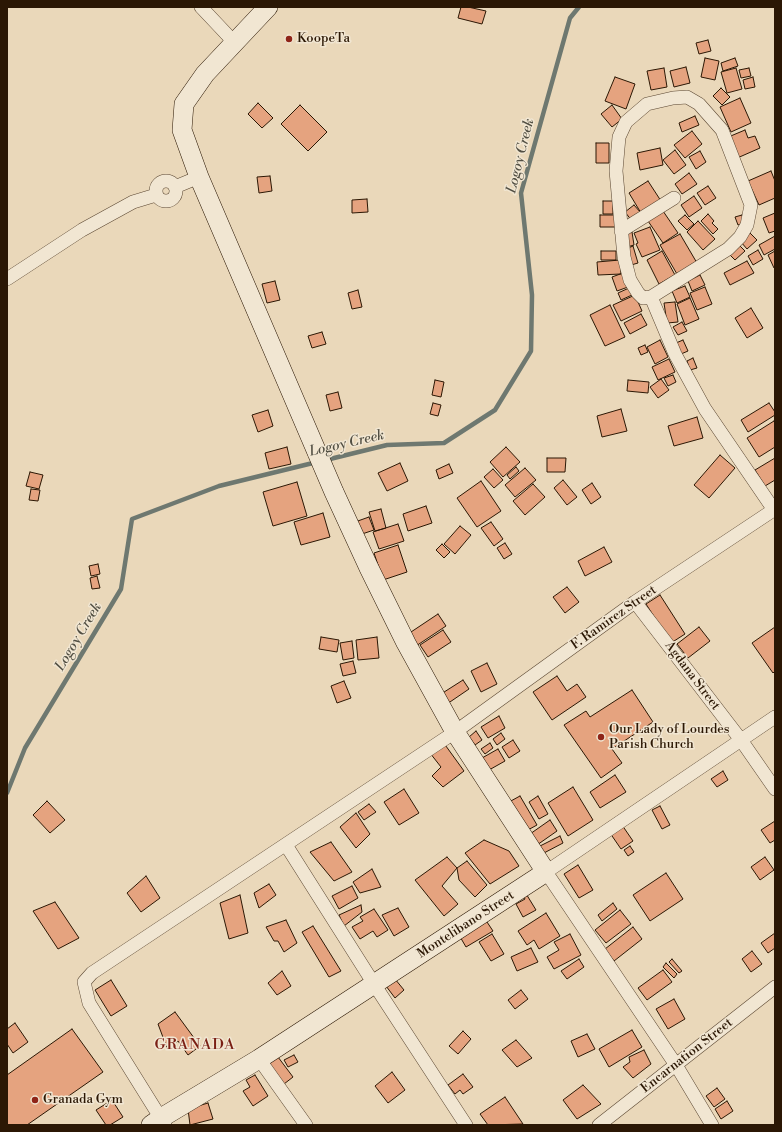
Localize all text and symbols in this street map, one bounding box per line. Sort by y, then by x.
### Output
place label: KoopeTa [297,31,350,47]
marker: KoopeTa [284,34,294,44]
water label: Logoy Creek [504,117,538,195]
water label: Logoy Creek [308,427,386,461]
street label: F. Ramirez Street [568,583,660,653]
water label: Logoy Creek [52,600,106,674]
street label: Agdana Street [661,638,723,714]
place label: Our Lady of Lourdes Parish Church [609,722,730,753]
marker: Our Lady of Lourdes Parish Church [596,732,606,742]
street label: Montelibano Street [414,888,518,962]
street label: Encarnation Street [638,1015,736,1097]
district label: GRANADA [154,1036,236,1054]
place label: Granada Gym [43,1092,123,1108]
marker: Granada Gym [30,1095,40,1105]

